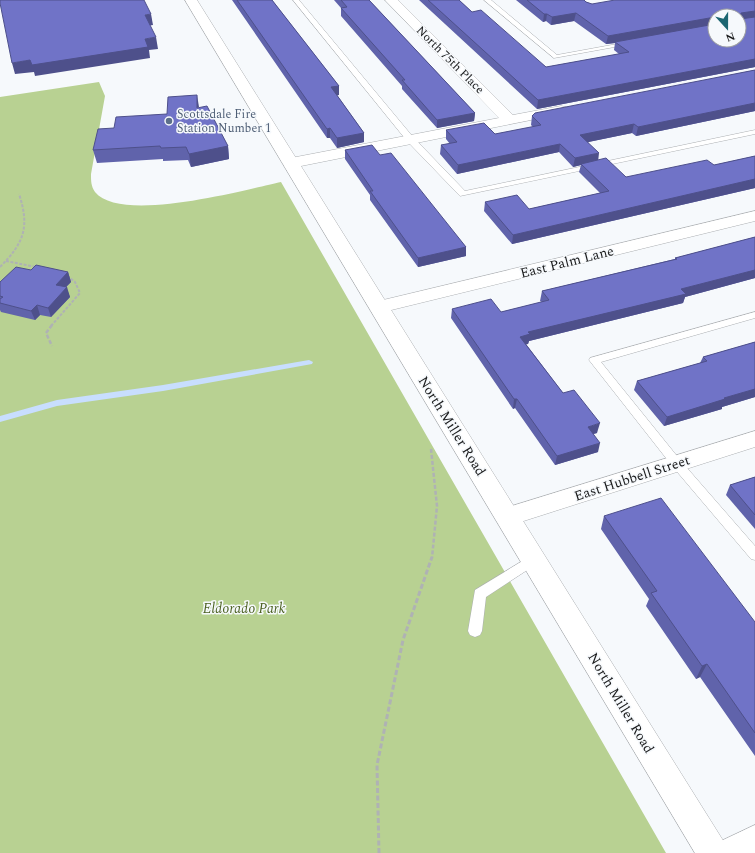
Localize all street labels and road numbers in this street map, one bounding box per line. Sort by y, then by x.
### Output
street label: North 75th Place [411,21,489,99]
street label: East Palm Lane [518,240,616,284]
street label: North Miller Road [413,372,491,480]
street label: East Hubbell Street [571,449,693,507]
street label: North Miller Road [583,649,660,758]

